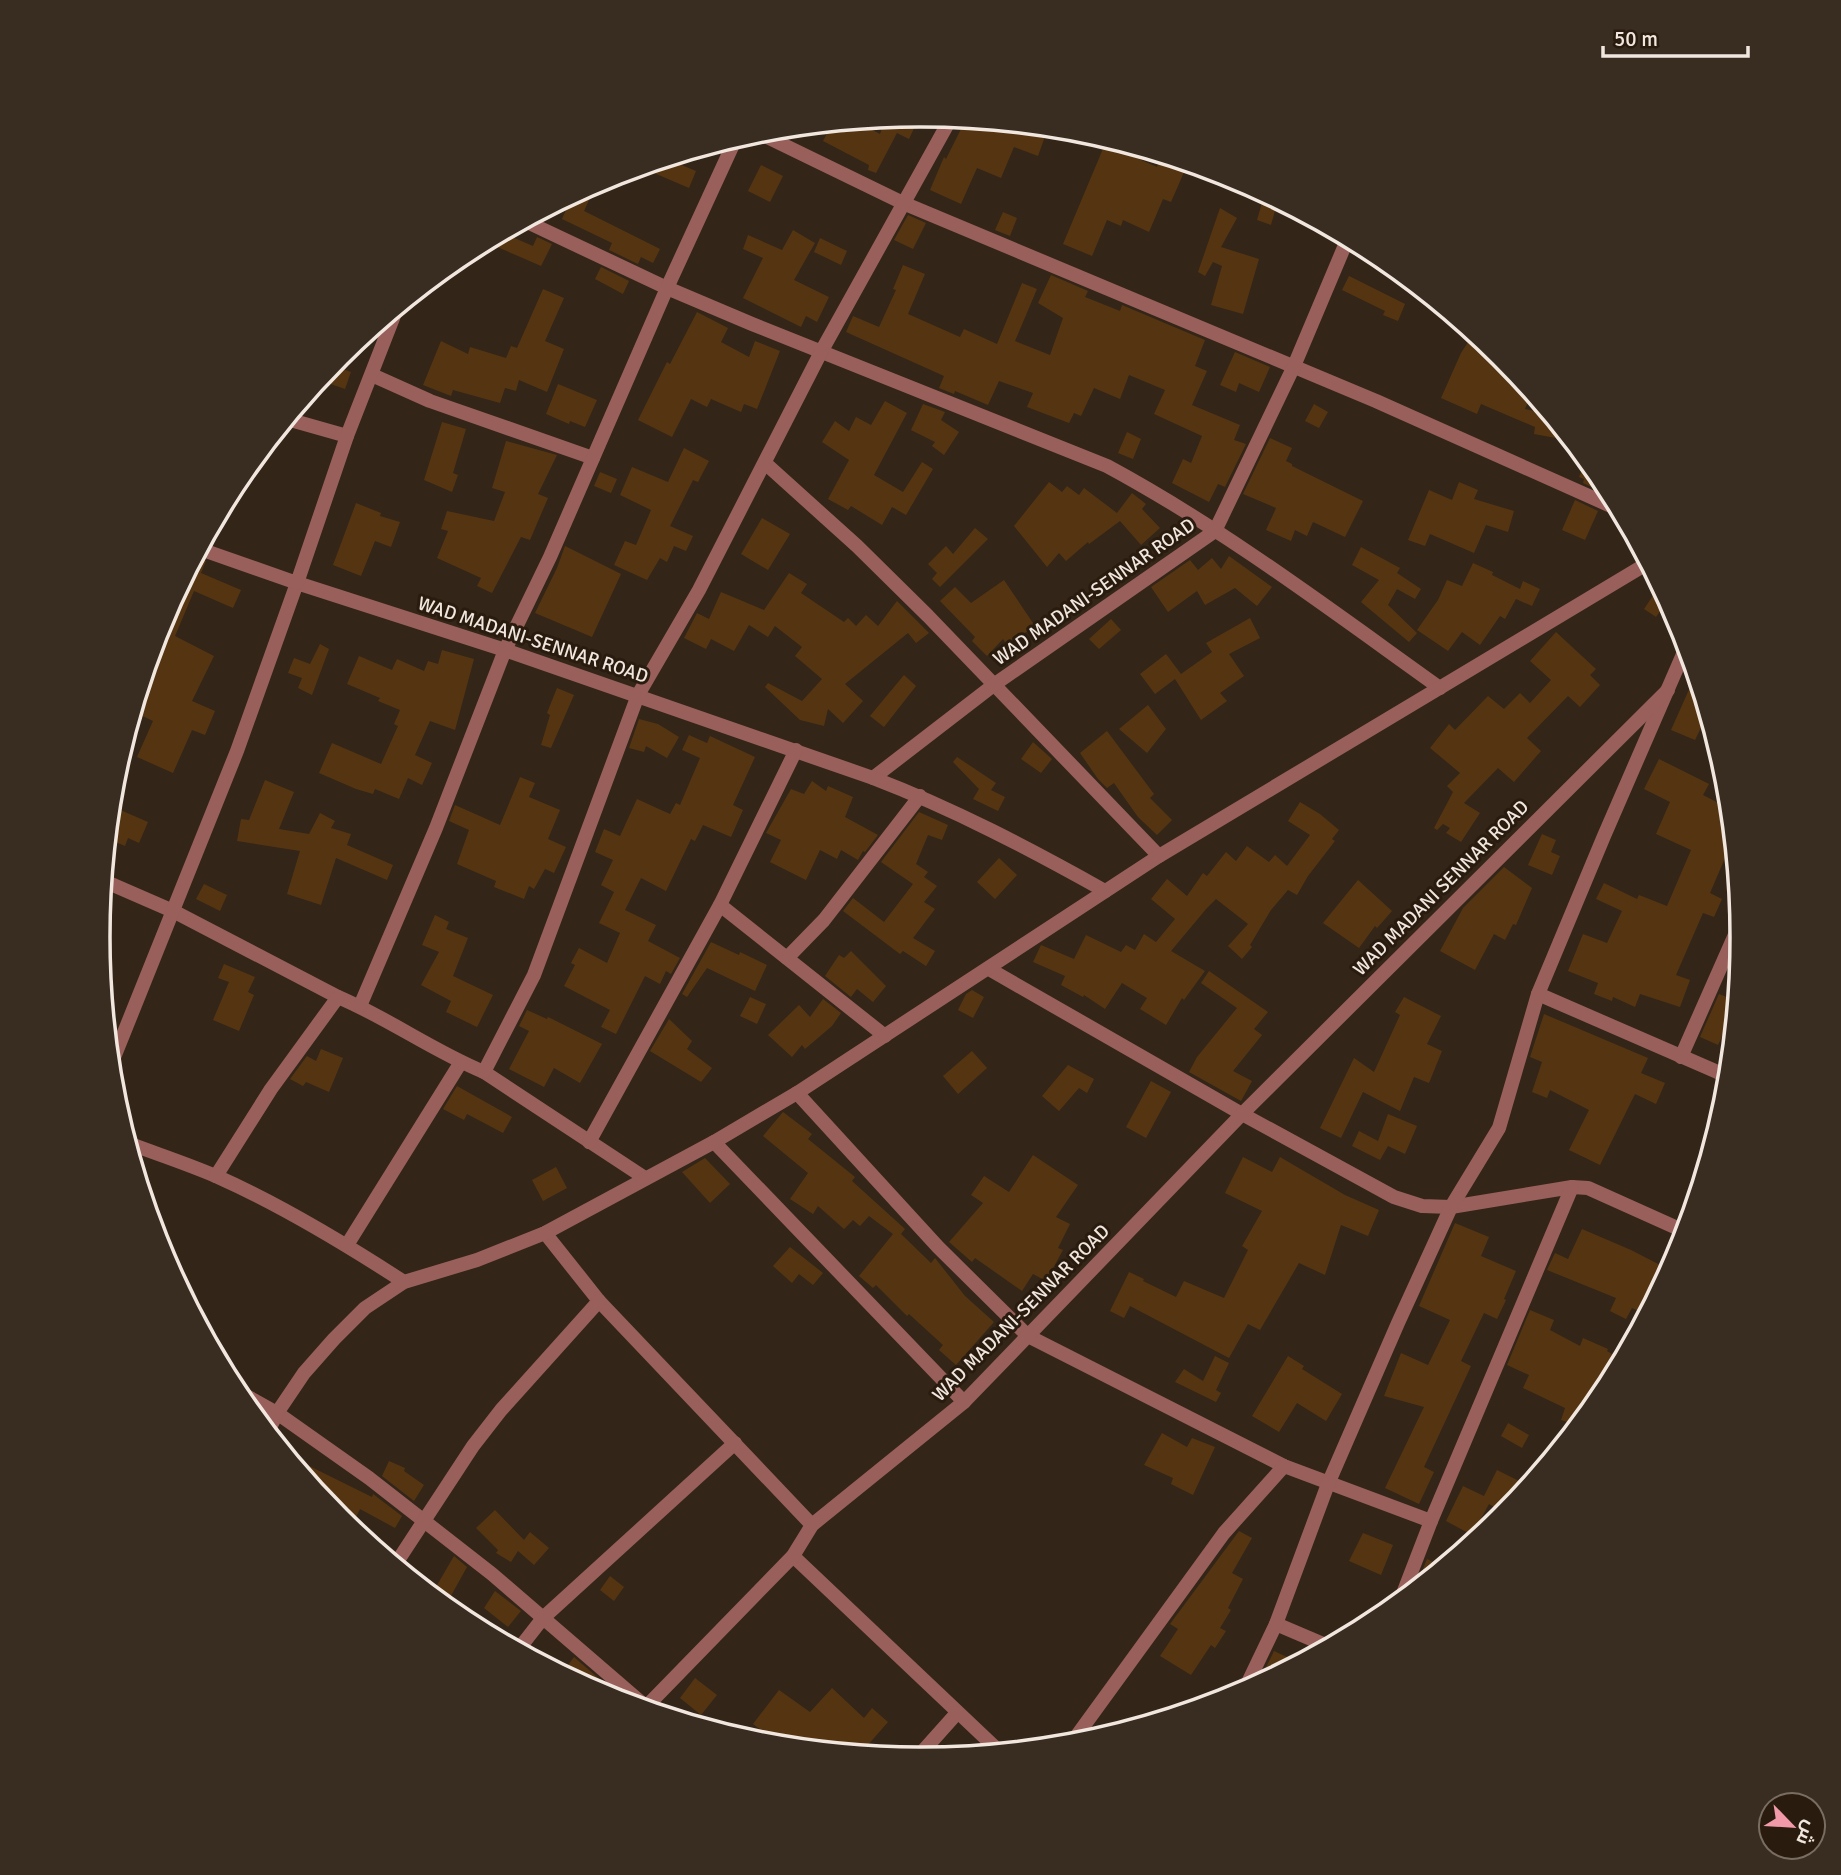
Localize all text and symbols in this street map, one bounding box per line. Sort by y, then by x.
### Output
scale bar [1603,14,1748,58]
text: 50 m [1614,26,1658,52]
street label: WAD MADANI-SENNAR ROAD [988,513,1200,671]
street label: WAD MADANI-SENNAR ROAD [415,591,651,689]
street label: WAD MADANI SENNAR ROAD [1348,795,1534,981]
street label: WAD MADANI-SENNAR ROAD [927,1219,1115,1407]
north arrow [1757,1791,1827,1861]
text: ش [1790,1817,1823,1849]

